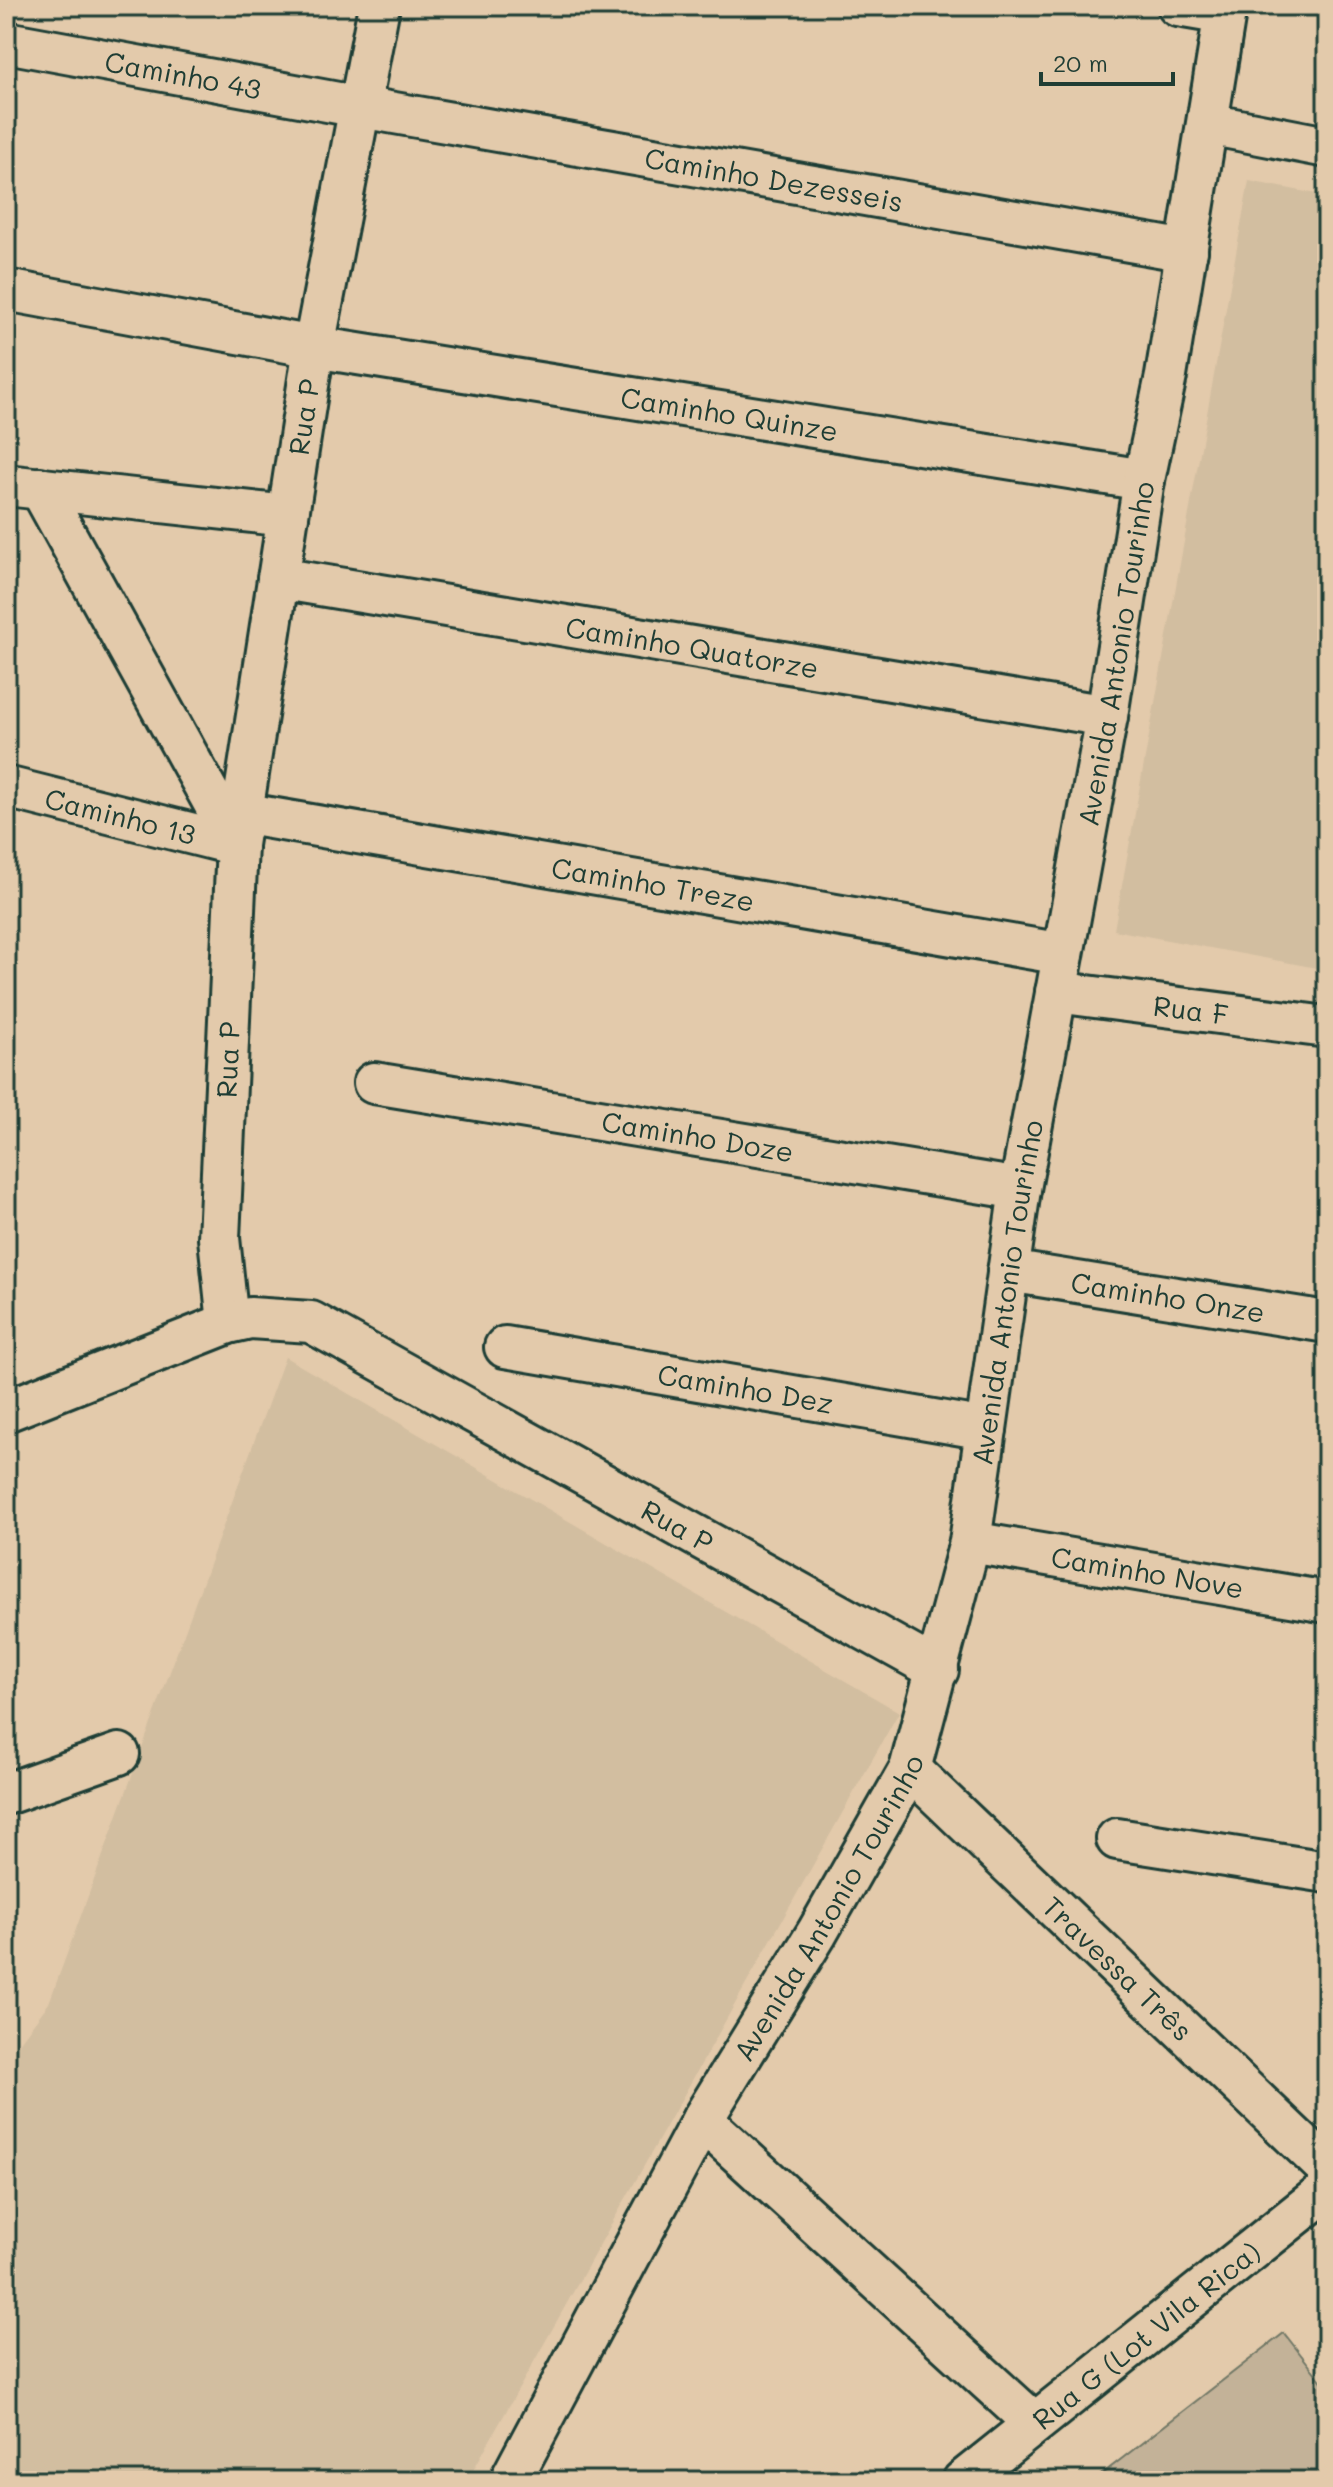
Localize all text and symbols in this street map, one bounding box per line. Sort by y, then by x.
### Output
scale bar [1041,36,1173,86]
street label: Caminho 43 [102,43,264,106]
text: 20 m [1053,47,1108,78]
street label: Caminho Dezesseis [642,139,906,219]
street label: Rua P [280,376,327,458]
street label: Caminho Quinze [618,378,841,449]
street label: Avenida Antonio Tourinho [1069,479,1162,829]
street label: Caminho Quatorze [563,608,821,686]
street label: Caminho 13 [41,780,200,852]
street label: Caminho Treze [549,849,757,919]
street label: Rua F [1151,987,1231,1032]
street label: Rua P [207,1020,247,1099]
street label: Caminho Doze [599,1103,796,1170]
street label: Avenida Antonio Tourinho [963,1117,1050,1467]
street label: Caminho Onze [1068,1263,1268,1330]
street label: Caminho Dez [655,1355,836,1421]
street label: Rua P [635,1491,720,1560]
street label: Caminho Nove [1049,1538,1246,1606]
street label: Avenida Antonio Tourinho [725,1751,931,2067]
street label: Travessa Três [1036,1888,1201,2048]
street label: Rua G (Lot Vila Rica) [1025,2233,1267,2437]

